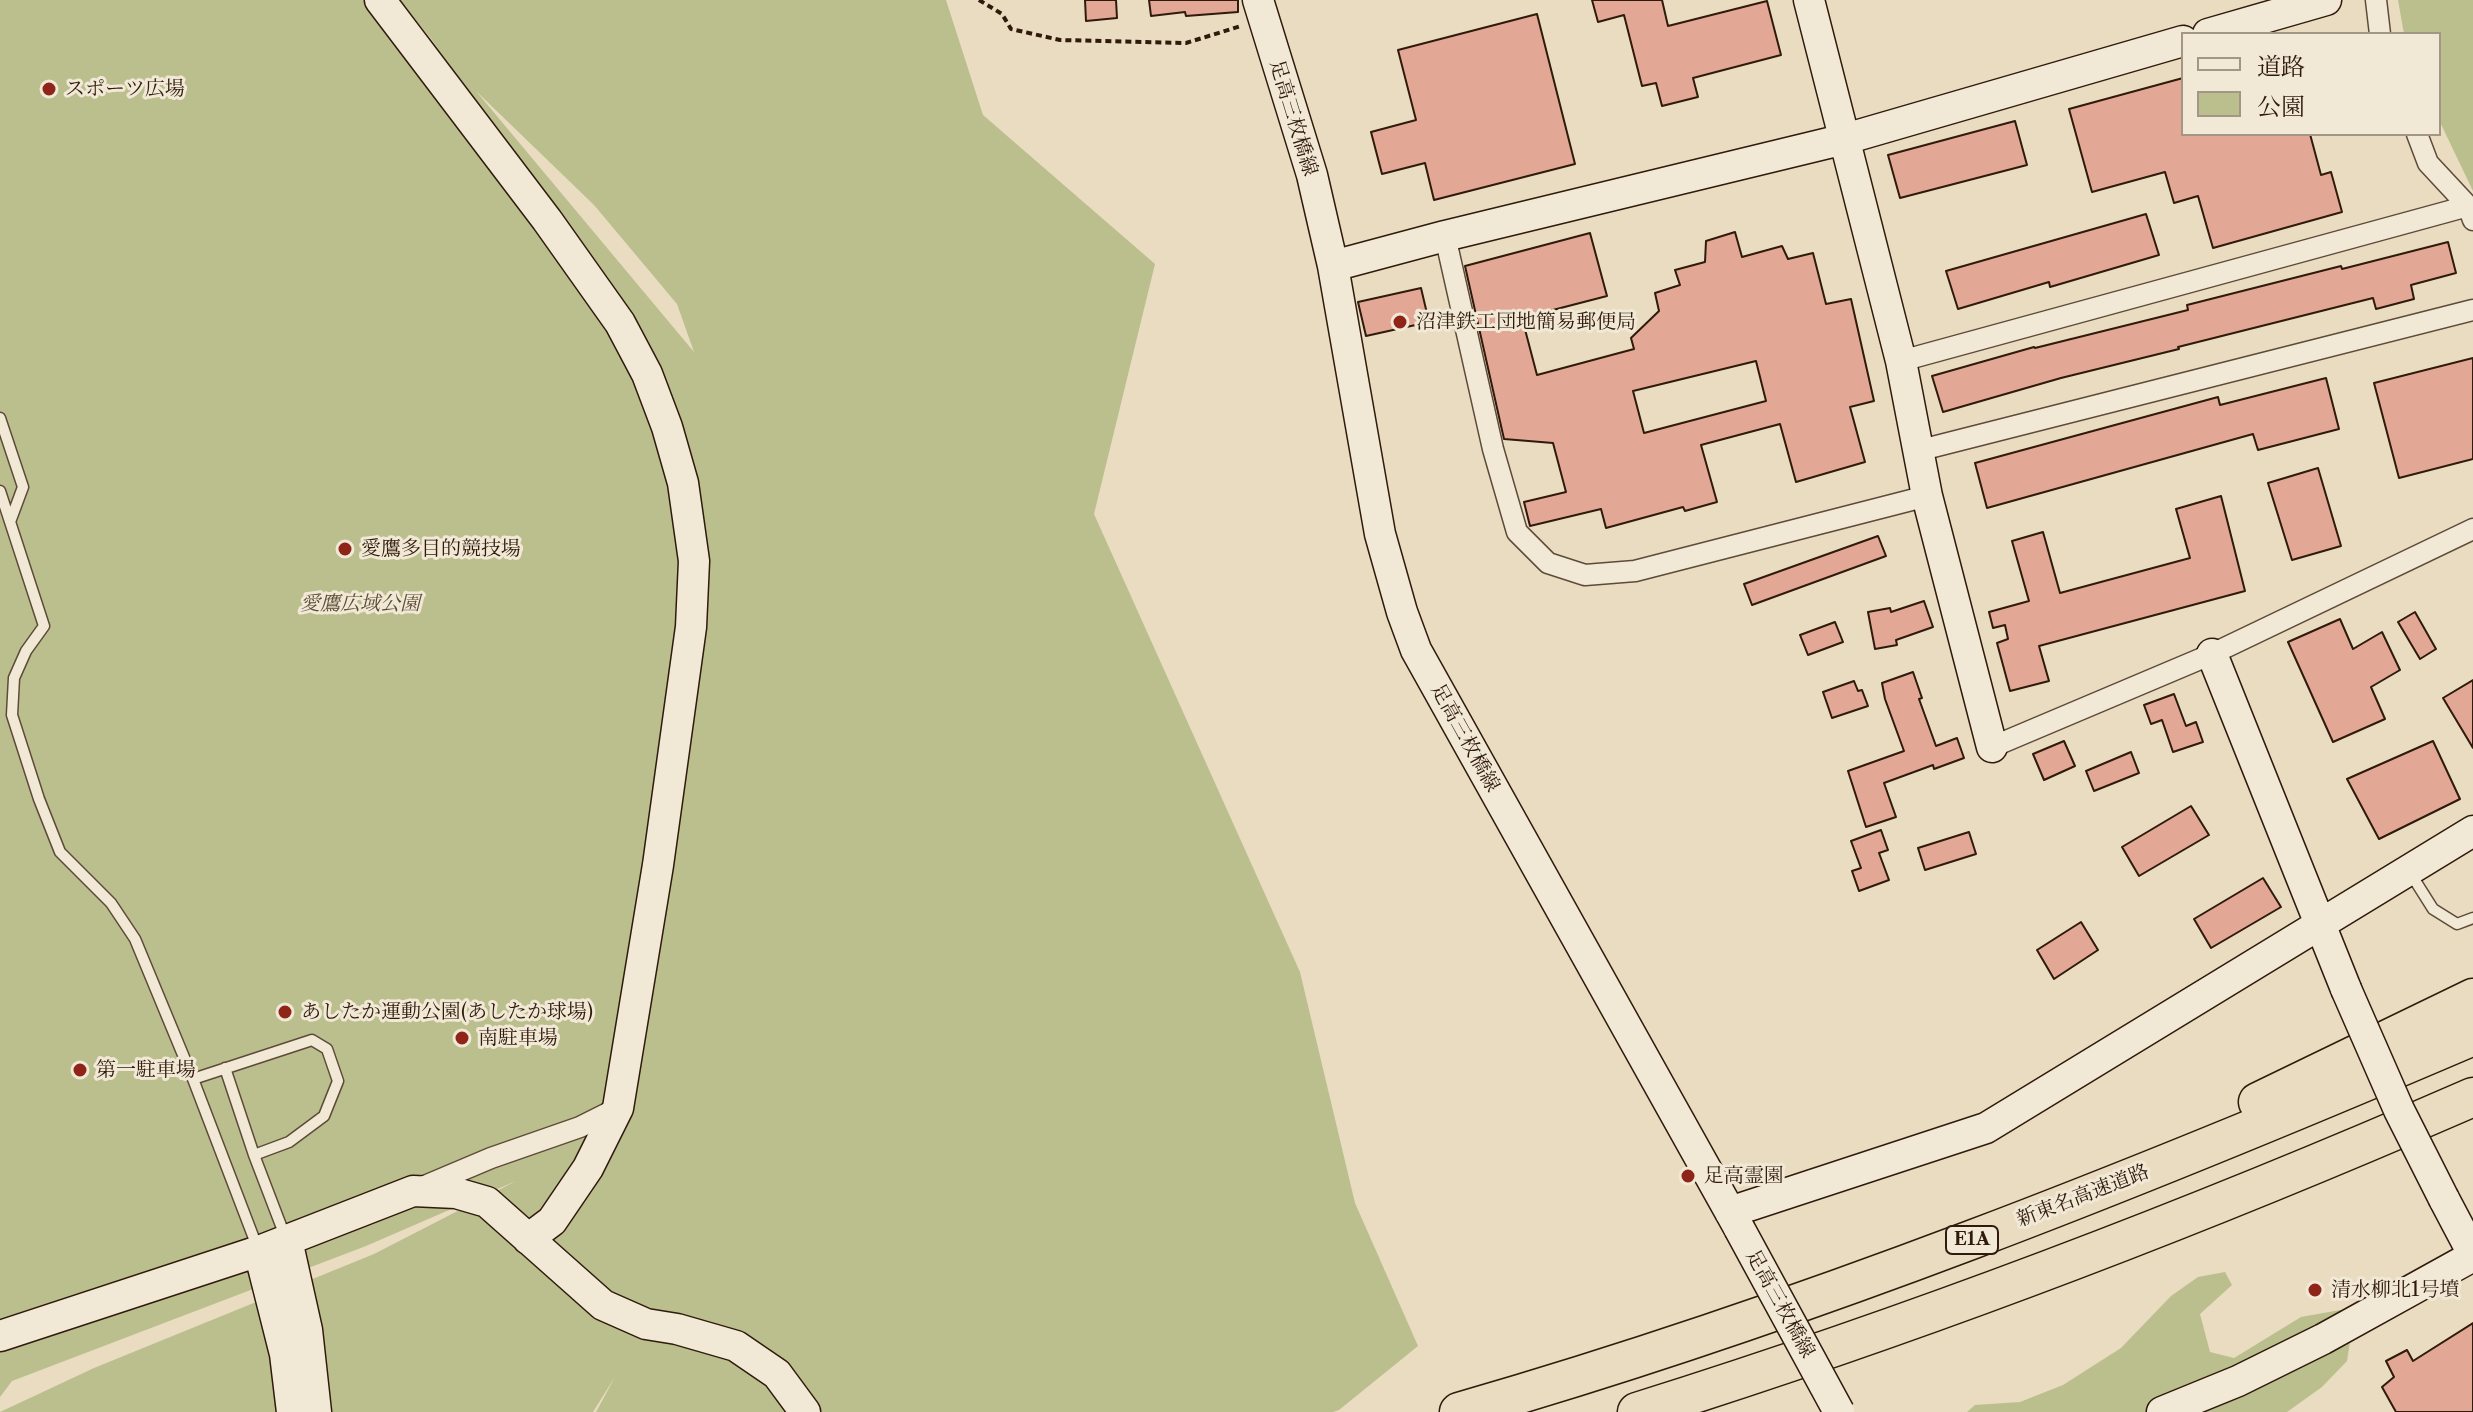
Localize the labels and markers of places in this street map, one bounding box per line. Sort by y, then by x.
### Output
place label: スポーツ広場 [65,77,185,101]
marker: スポーツ広場 [40,80,58,98]
place label: 沼津鉄工団地簡易郵便局 [1416,310,1636,334]
marker: 沼津鉄工団地簡易郵便局 [1391,313,1409,331]
place label: 愛鷹多目的競技場 [361,537,521,561]
marker: 愛鷹多目的競技場 [336,540,354,558]
place label: あしたか運動公園(あしたか球場) [301,1000,593,1024]
marker: あしたか運動公園(あしたか球場) [276,1003,294,1021]
place label: 南駐車場 [478,1026,558,1050]
marker: 南駐車場 [453,1029,471,1047]
place label: 第一駐車場 [96,1058,196,1082]
marker: 第一駐車場 [71,1061,89,1079]
place label: 足高霊園 [1704,1164,1784,1188]
marker: 足高霊園 [1679,1167,1697,1185]
place label: 清水柳北1号墳 [2331,1278,2459,1302]
marker: 清水柳北1号墳 [2306,1281,2324,1299]

